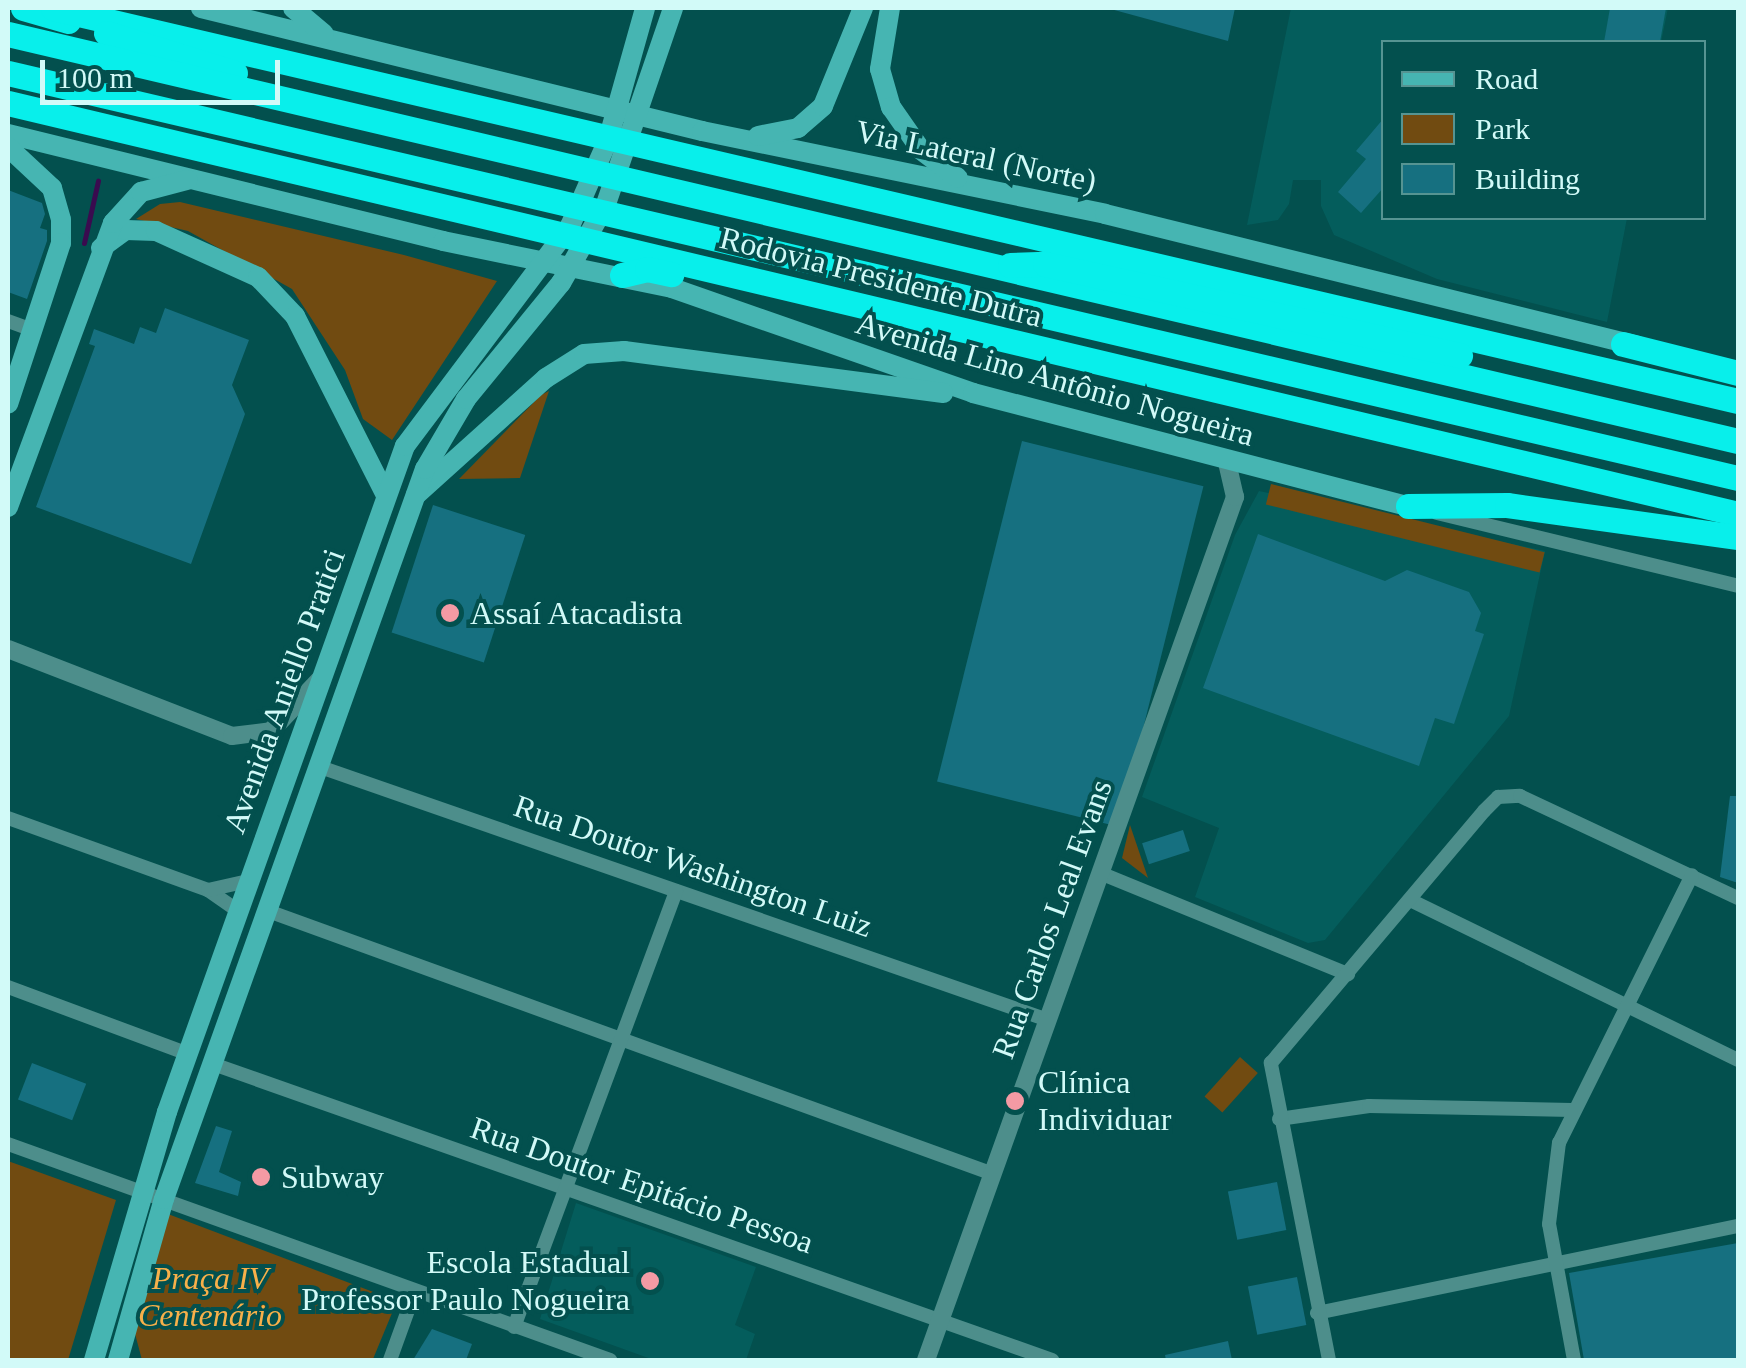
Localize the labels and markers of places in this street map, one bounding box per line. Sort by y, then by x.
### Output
place label: Assaí Atacadista [470,594,684,632]
marker: Assaí Atacadista [439,602,461,624]
place label: Clínica Individuar [1038,1064,1171,1139]
marker: Clínica Individuar [1002,1088,1028,1114]
place label: Subway [281,1158,384,1196]
marker: Subway [250,1166,272,1188]
place label: Escola Estadual Professor Paulo Nogueira [301,1244,630,1319]
marker: Escola Estadual Professor Paulo Nogueira [639,1270,661,1292]

